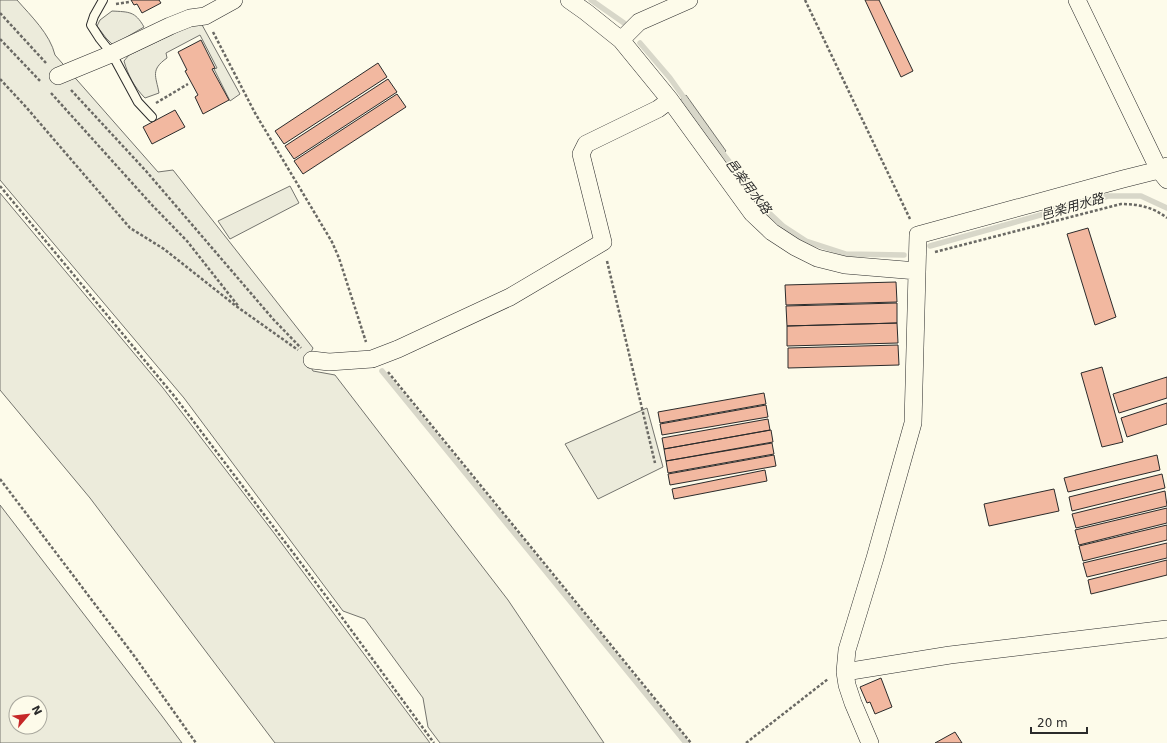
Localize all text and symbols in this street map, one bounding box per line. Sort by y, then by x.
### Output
water label: 邑楽用水路 [723,156,775,218]
water label: 邑楽用水路 [1039,190,1106,223]
north arrow [8,695,48,735]
text: N [28,703,44,718]
scale bar [1031,709,1087,735]
text: 20 m [1037,716,1068,730]

